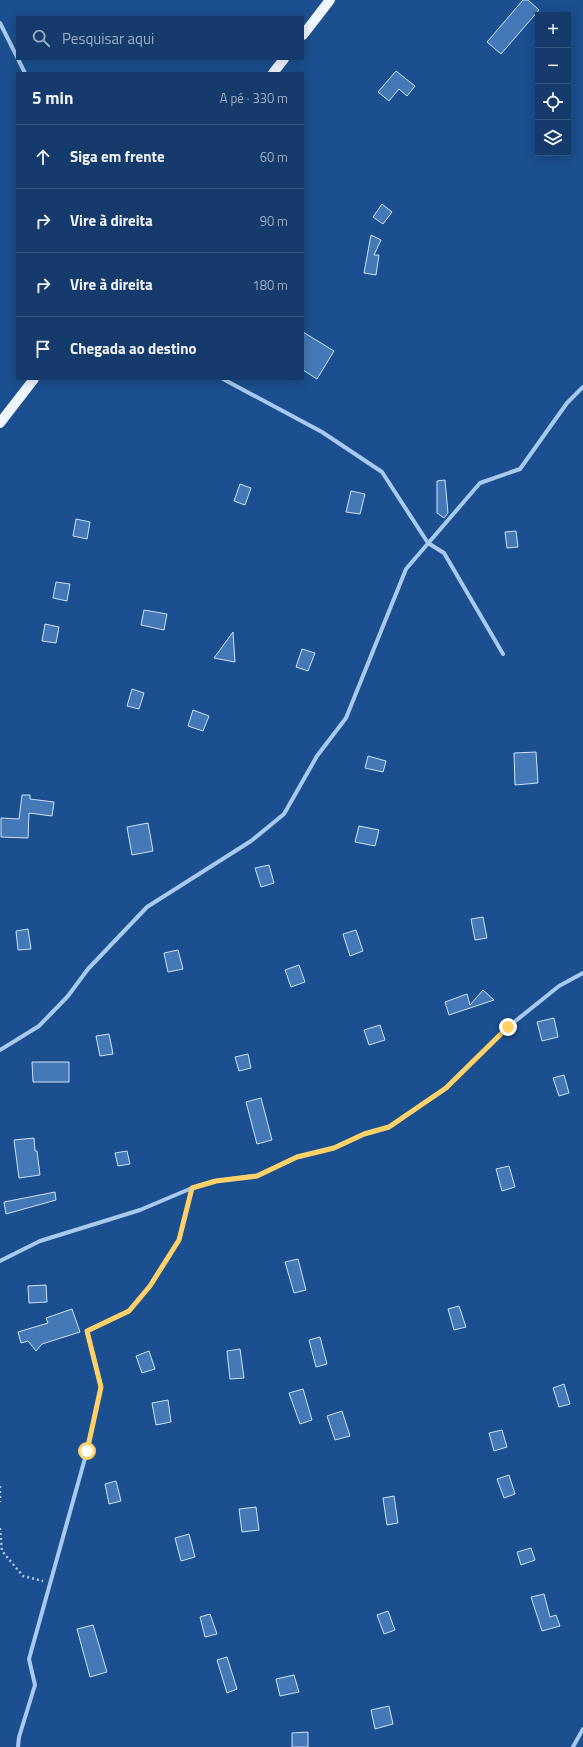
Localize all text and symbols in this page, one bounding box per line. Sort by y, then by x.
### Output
map controls [535,12,571,156]
button: + [535,12,571,48]
search box [16,16,304,60]
icon: search [30,27,52,49]
text: Pesquisar aqui [62,27,154,50]
button: − [535,48,571,84]
button: locate [535,84,571,120]
text: 5 min [32,85,73,111]
text: A pé · 330 m [220,88,288,108]
button: layers [535,120,571,156]
text: Siga em frente [70,145,165,168]
icon: ahead [32,146,54,168]
text: 60 m [260,147,288,167]
text: Vire à direita [70,209,153,232]
icon: right [32,210,54,232]
text: 90 m [260,211,288,231]
text: Vire à direita [70,273,153,296]
icon: right [32,274,54,296]
text: 180 m [252,275,288,295]
text: Chegada ao destino [70,337,196,360]
icon: arrive [32,338,54,360]
route end [499,1018,517,1036]
route start [78,1442,96,1460]

